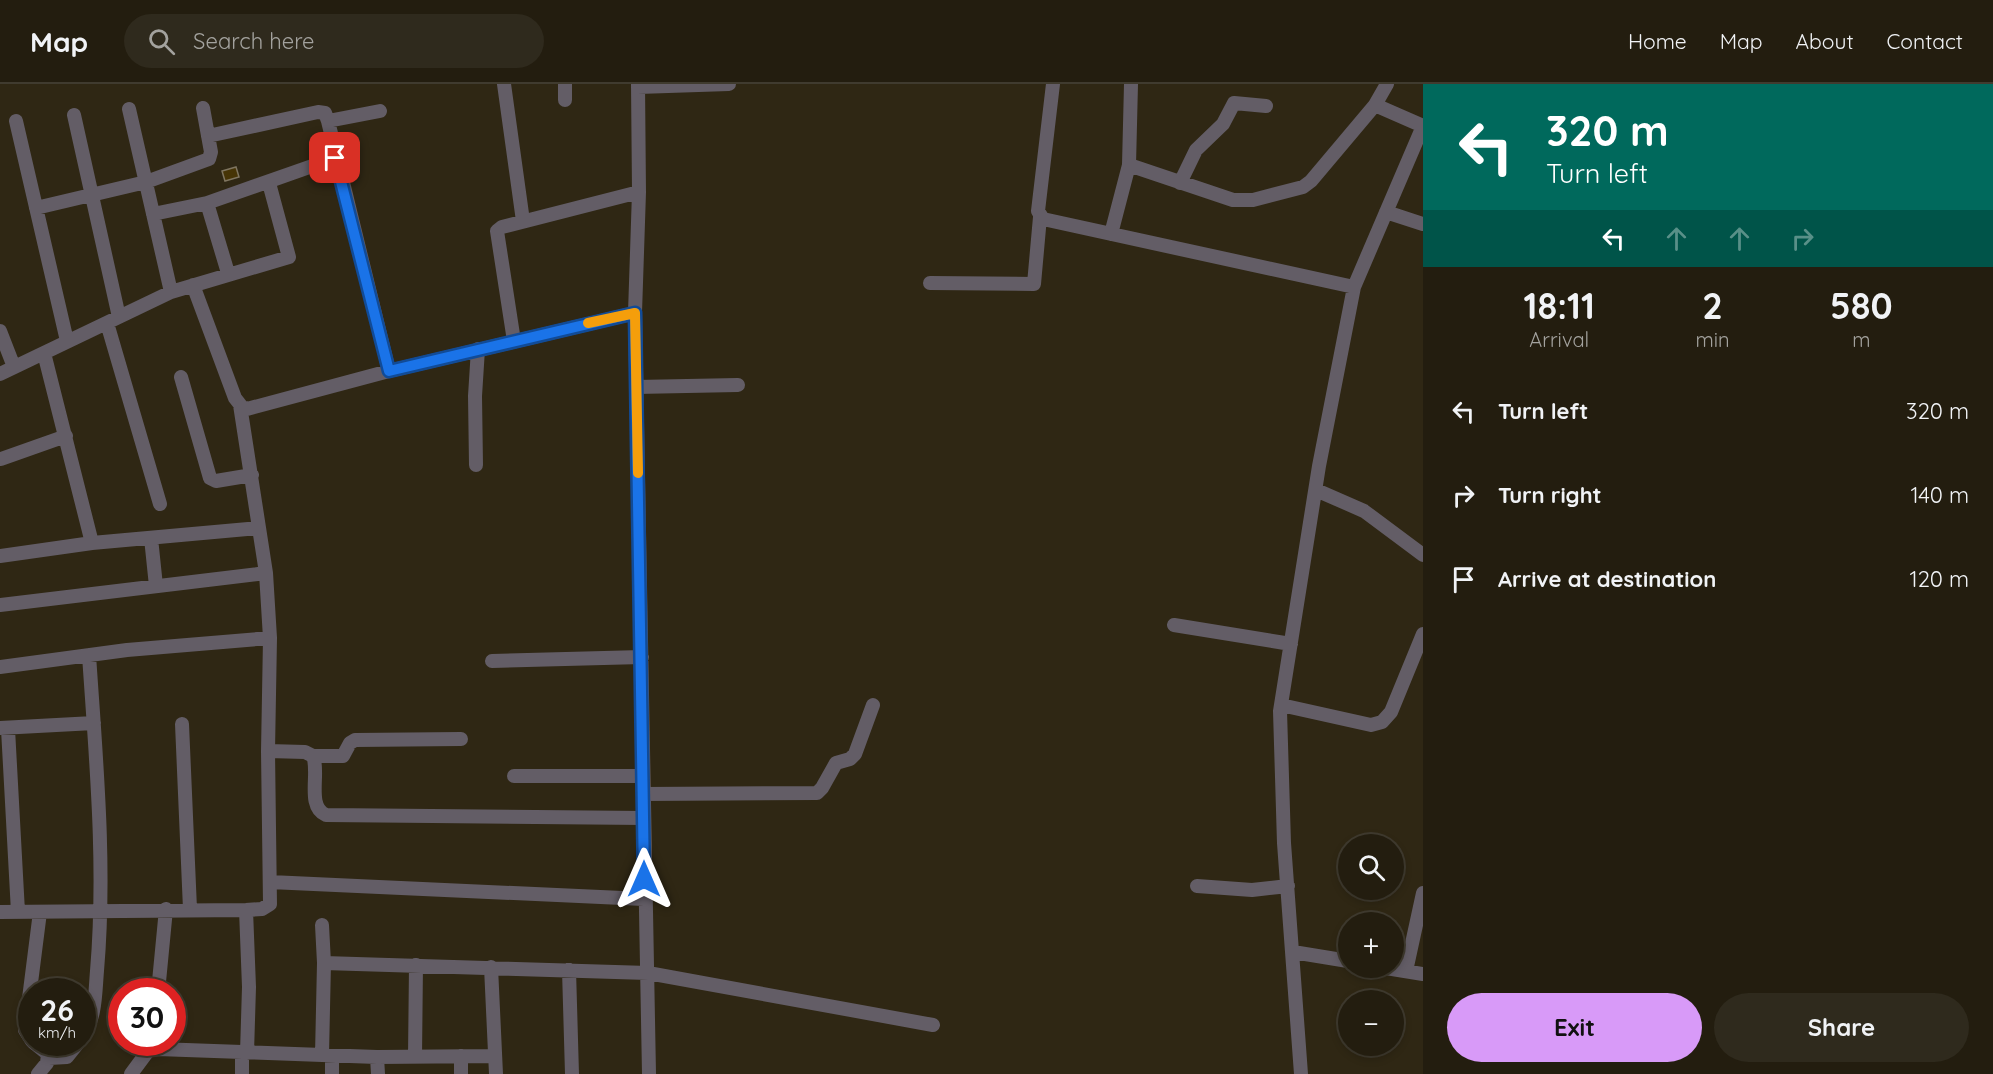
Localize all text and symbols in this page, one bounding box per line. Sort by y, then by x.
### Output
search box [124,14,544,68]
text: Map [30,24,88,59]
icon: search [145,25,178,58]
text: Search here [193,27,315,55]
text: Home [1628,28,1687,54]
text: Map [1720,28,1763,54]
text: About [1796,28,1854,54]
text: Contact [1887,28,1963,54]
text: 320 m [1546,104,1669,157]
icon: left [1447,108,1525,186]
pin [309,132,360,183]
icon: arrive [318,141,351,174]
text: Turn left [1546,156,1648,190]
icon: left [1597,222,1630,255]
icon: ahead [1660,222,1693,255]
icon: ahead [1723,222,1756,255]
icon: right [1786,222,1819,255]
text: 18:11 [1523,283,1595,328]
text: 2 [1702,283,1723,328]
text: 580 [1830,283,1893,328]
text: Arrival [1529,327,1589,352]
text: min [1695,327,1730,352]
text: m [1852,327,1870,352]
icon: left [1447,395,1480,428]
text: Turn left [1498,397,1588,425]
text: 320 m [1906,397,1969,425]
icon: right [1447,479,1480,512]
text: Turn right [1498,481,1602,509]
text: 140 m [1910,481,1969,509]
icon: arrive [1447,563,1480,596]
text: Arrive at destination [1498,565,1716,593]
text: 120 m [1910,565,1969,593]
map controls [1338,834,1404,1056]
button: search [1338,834,1404,900]
position arrow [612,847,676,911]
button: + [1338,912,1404,978]
speed limit sign: 30 [108,978,186,1056]
button: − [1338,990,1404,1056]
text: 26 [40,991,74,1029]
button: Exit [1447,993,1702,1062]
button: Share [1714,993,1969,1062]
text: km/h [38,1023,76,1042]

